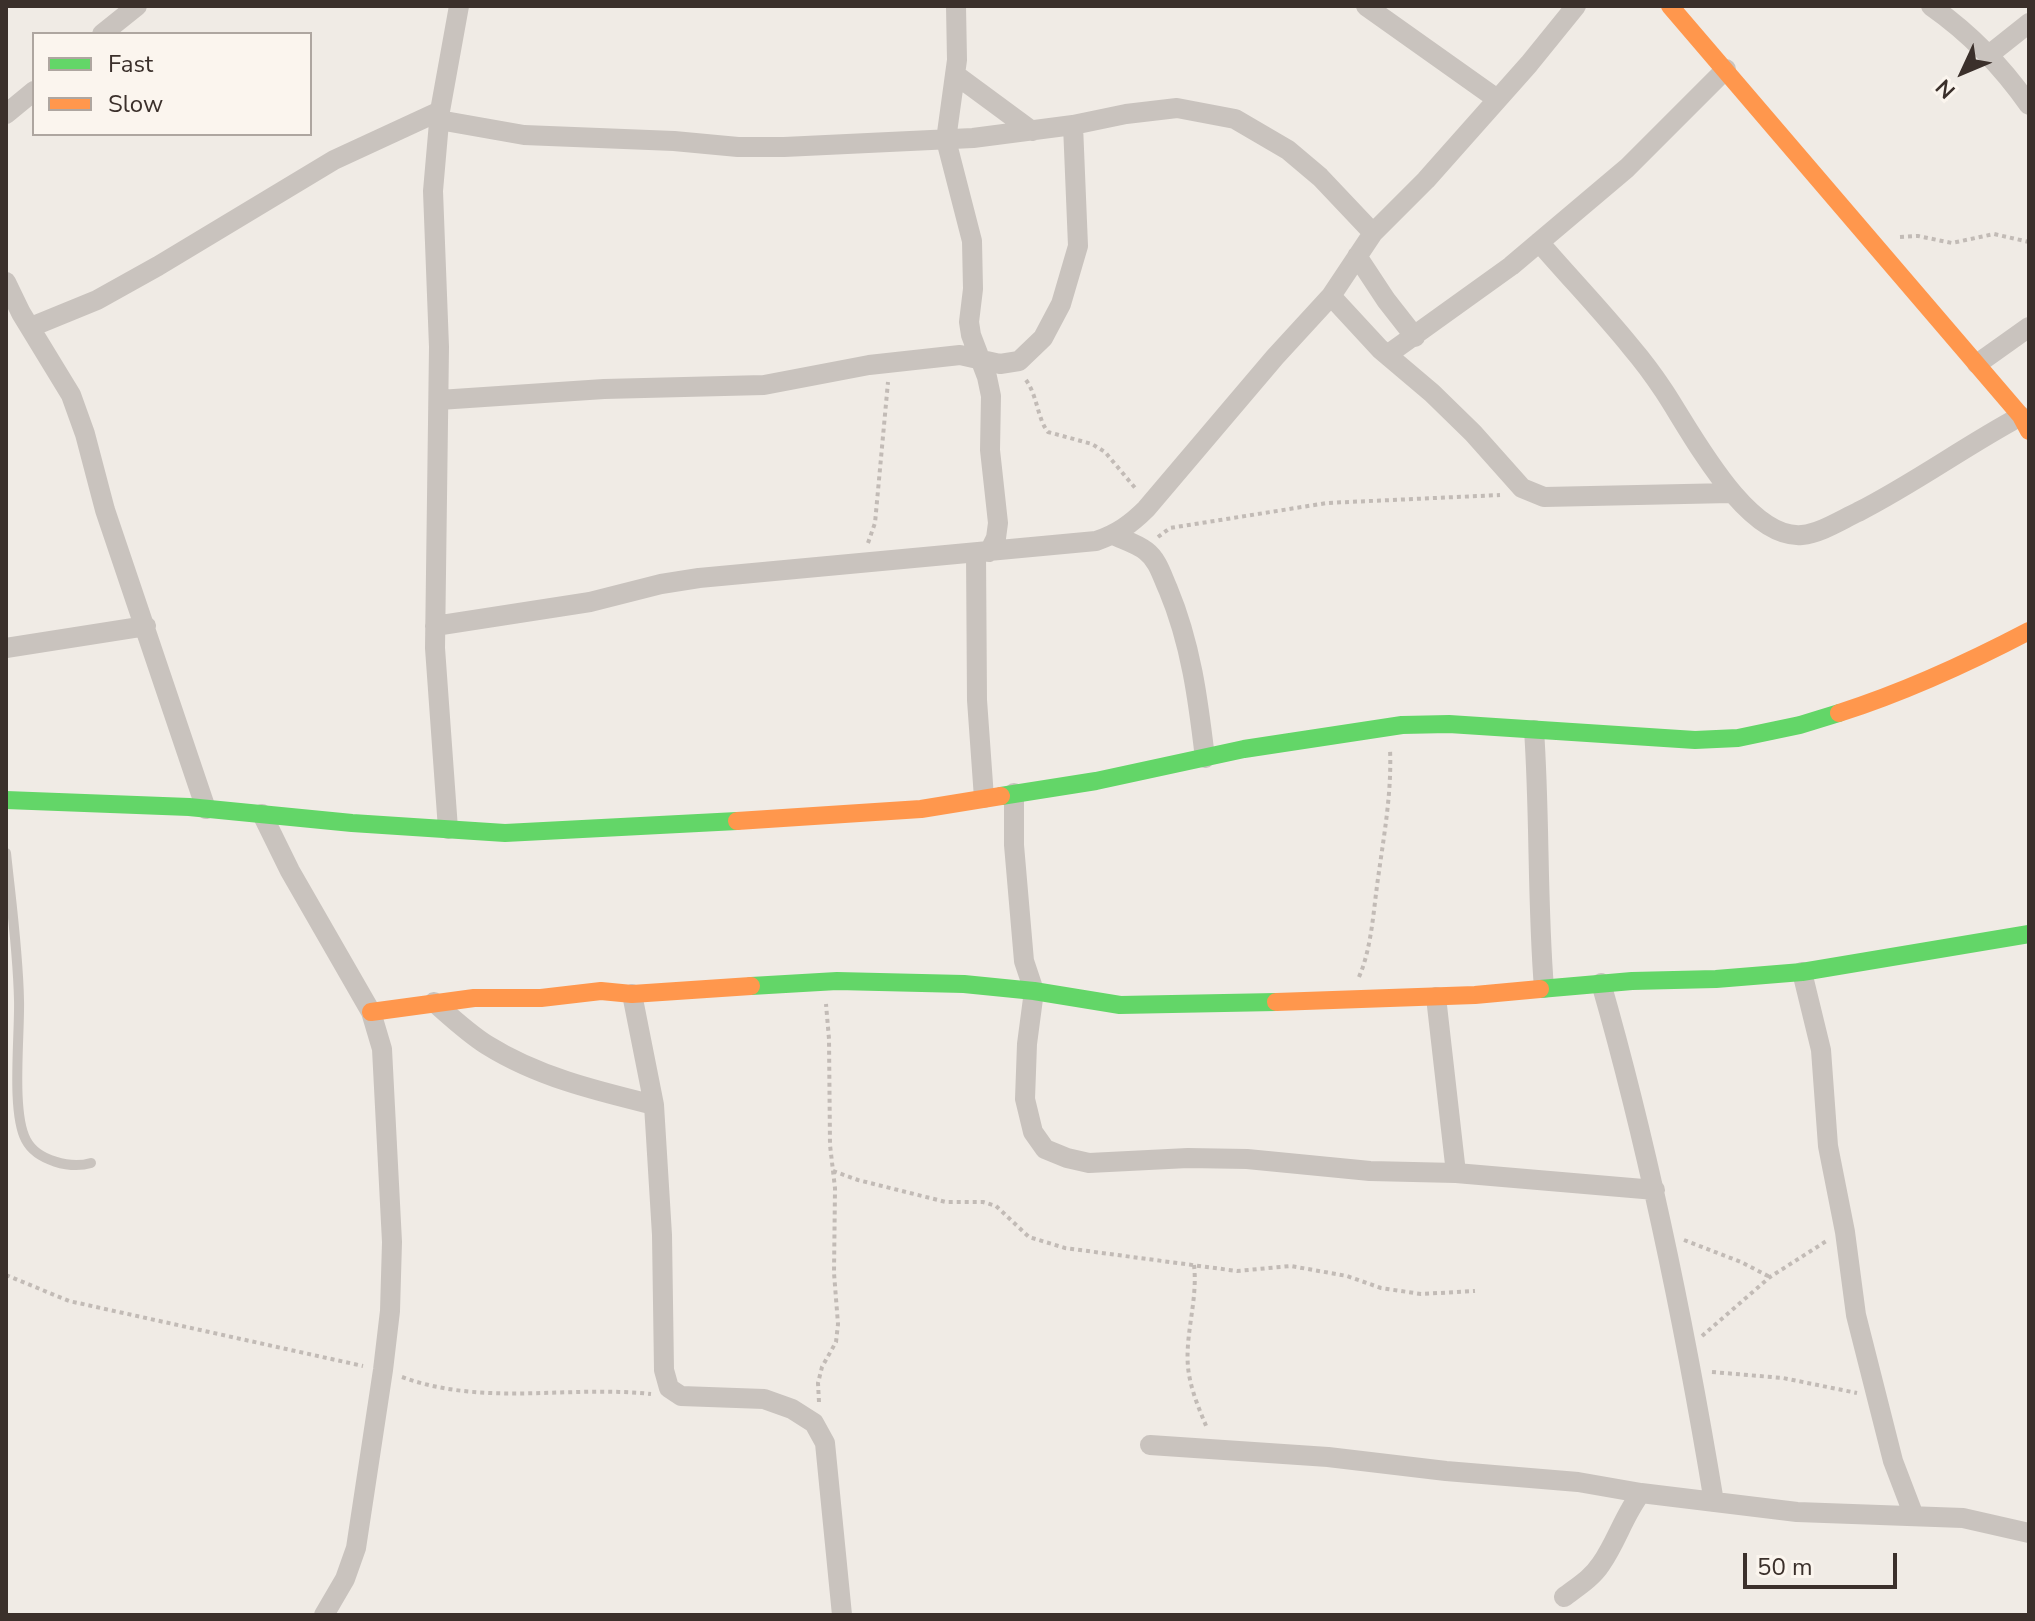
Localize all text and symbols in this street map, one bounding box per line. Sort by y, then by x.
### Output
legend [32,32,312,136]
north arrow [1923,32,2003,112]
text: Fast [108,48,153,80]
text: N [1929,72,1962,105]
text: Slow [108,88,163,120]
scale bar [1747,1537,1901,1587]
text: 50 m [1757,1551,1813,1583]

